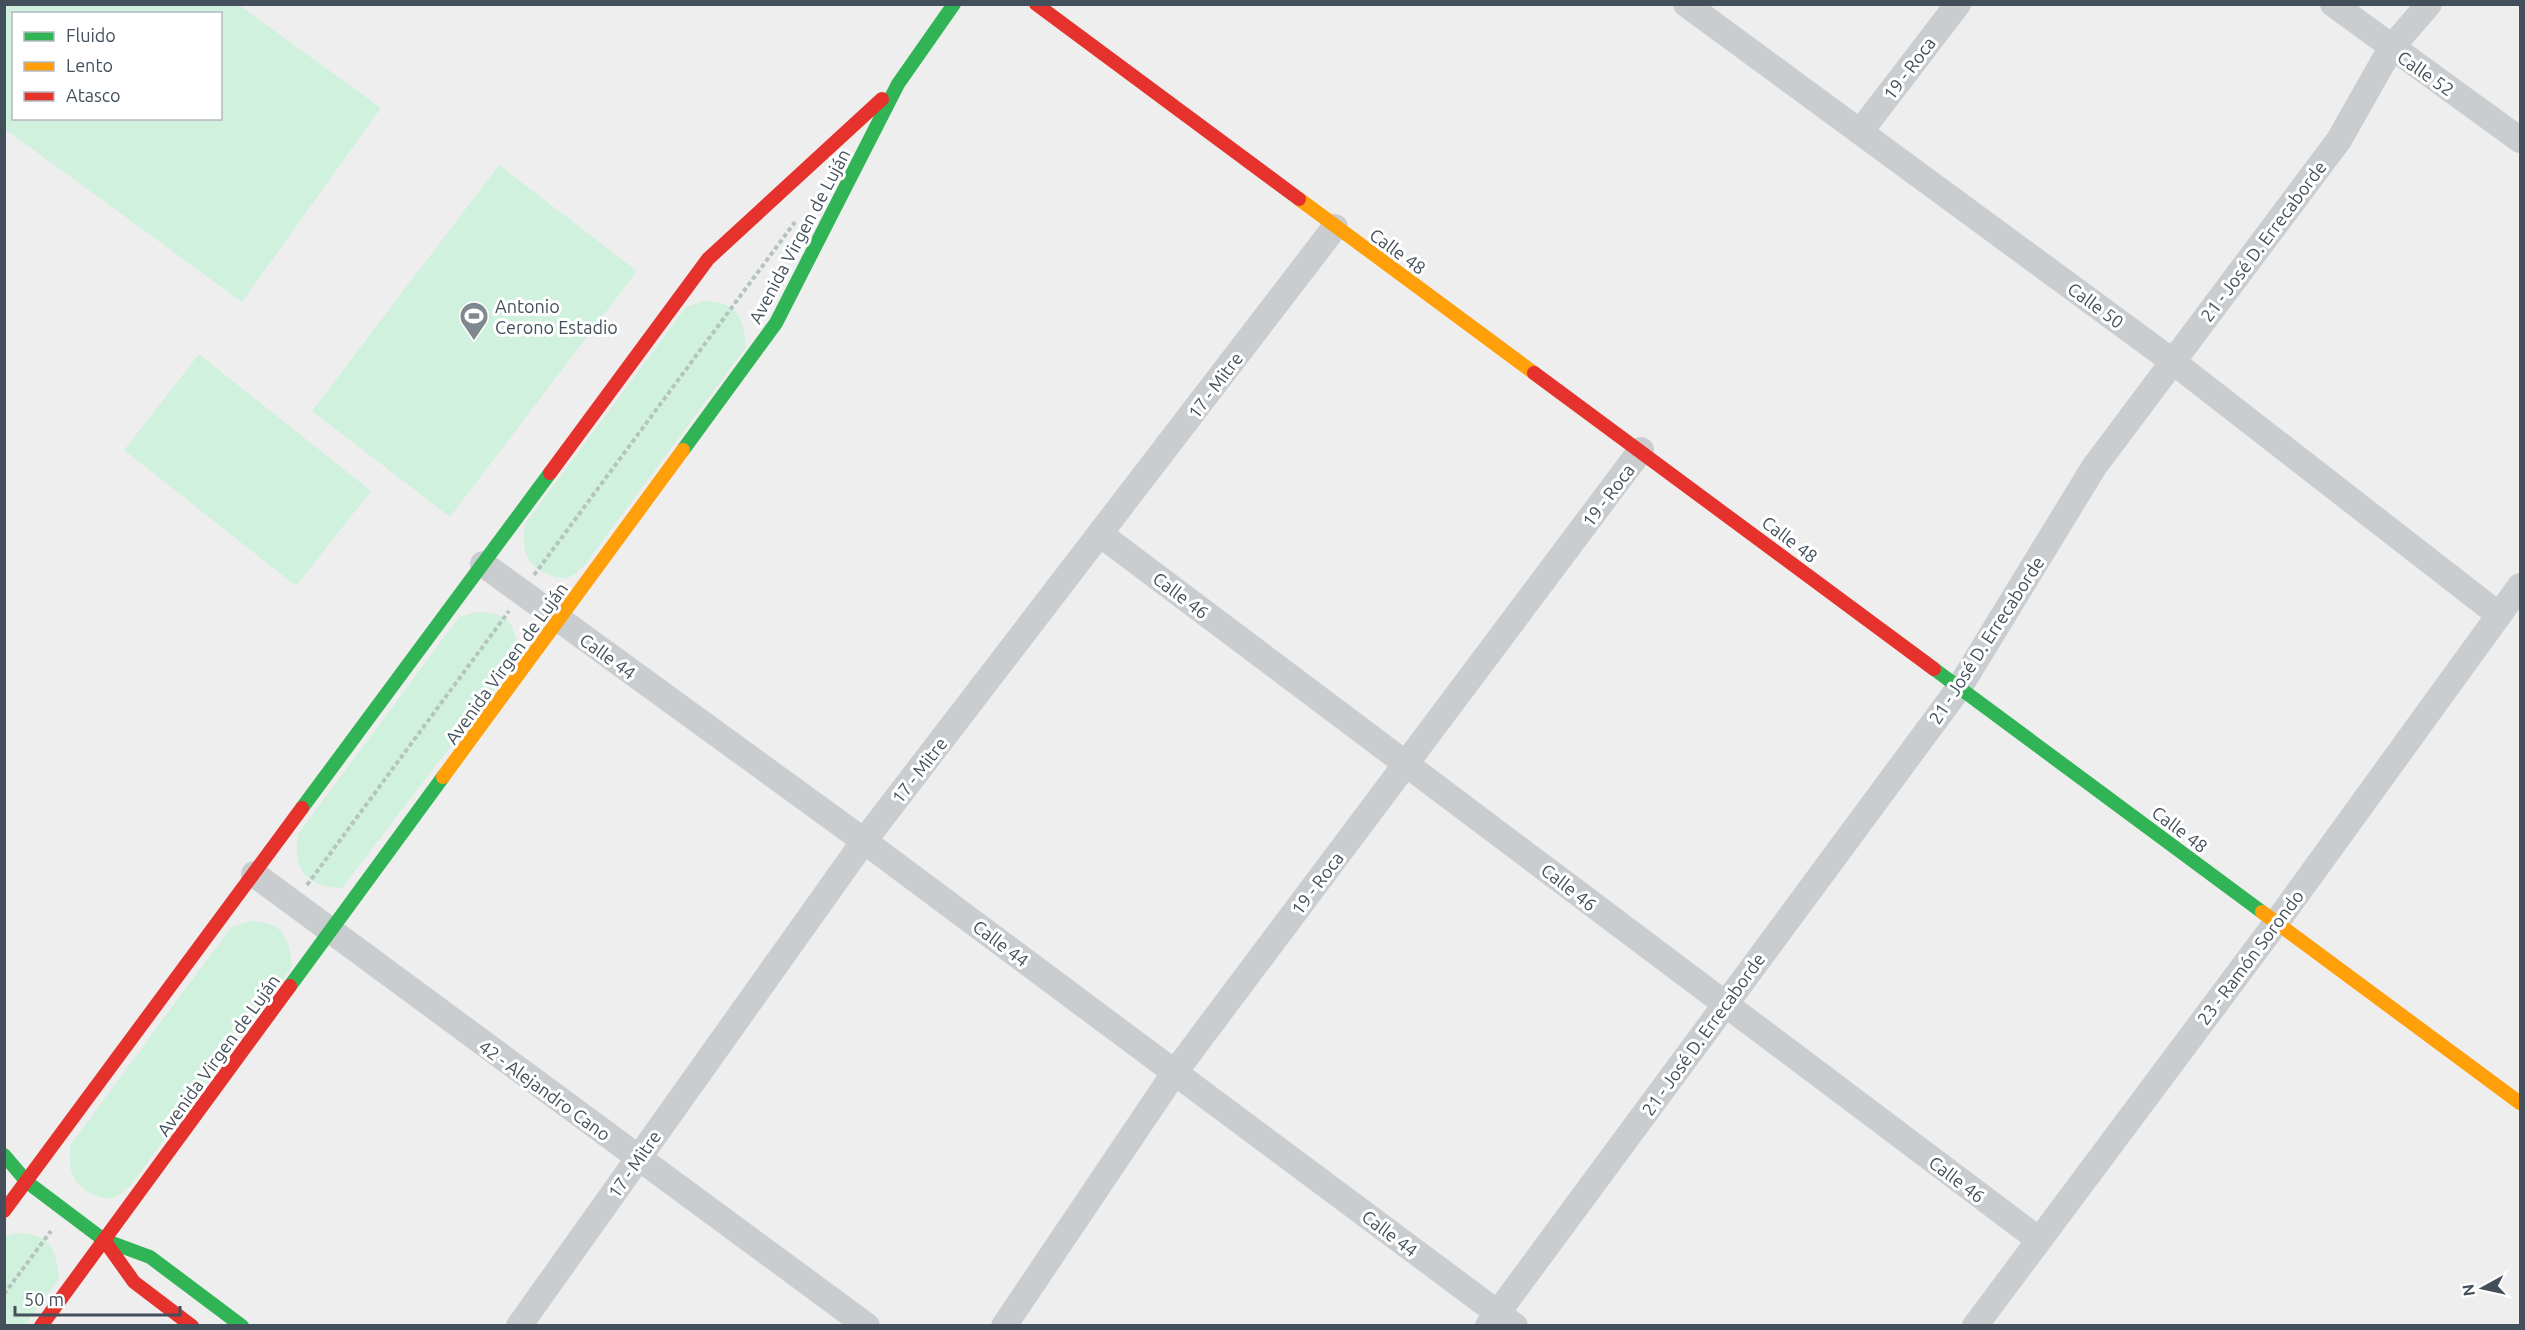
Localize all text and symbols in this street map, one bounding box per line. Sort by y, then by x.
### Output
legend [12,12,222,120]
text: Fluido [66,25,116,45]
street label: 19 - Roca [1879,33,1939,103]
street label: Calle 52 [2394,46,2458,100]
text: Lento [66,55,113,75]
text: Atasco [66,85,121,105]
street label: Avenida Virgen de Luján [745,145,853,327]
street label: 21 - José D. Errecaborde [2196,157,2330,325]
street label: Calle 48 [1366,224,1430,278]
street label: Calle 50 [2064,278,2128,332]
place label: Antonio Cerono Estadio [495,296,618,337]
sports icon: Antonio Cerono Estadio [458,300,490,342]
street label: 17 - Mitre [1184,348,1246,422]
street label: 19 - Roca [1578,460,1638,530]
street label: Calle 48 [1758,512,1822,566]
street label: 21 - José D. Errecaborde [1924,553,2048,727]
street label: Calle 46 [1149,568,1213,622]
street label: Avenida Virgen de Luján [441,578,571,748]
street label: Calle 44 [576,629,640,683]
street label: 17 - Mitre [887,733,951,807]
street label: Calle 48 [2148,802,2212,856]
street label: 19 - Roca [1287,848,1347,918]
street label: Calle 46 [1538,859,1600,915]
street label: 23 - Ramón Sorondo [2193,886,2307,1028]
street label: Calle 44 [969,916,1033,970]
street label: 21 - José D. Errecaborde [1637,949,1769,1119]
street label: Avenida Virgen de Luján [153,970,283,1140]
street label: 42 - Alejandro Cano [476,1036,614,1144]
street label: 17 - Mitre [604,1126,664,1202]
street label: Calle 46 [1925,1152,1989,1206]
street label: Calle 44 [1358,1206,1422,1260]
north arrow [2453,1258,2513,1318]
scale bar [15,1279,180,1317]
text: N [2458,1283,2478,1297]
text: 50 m [24,1289,64,1309]

